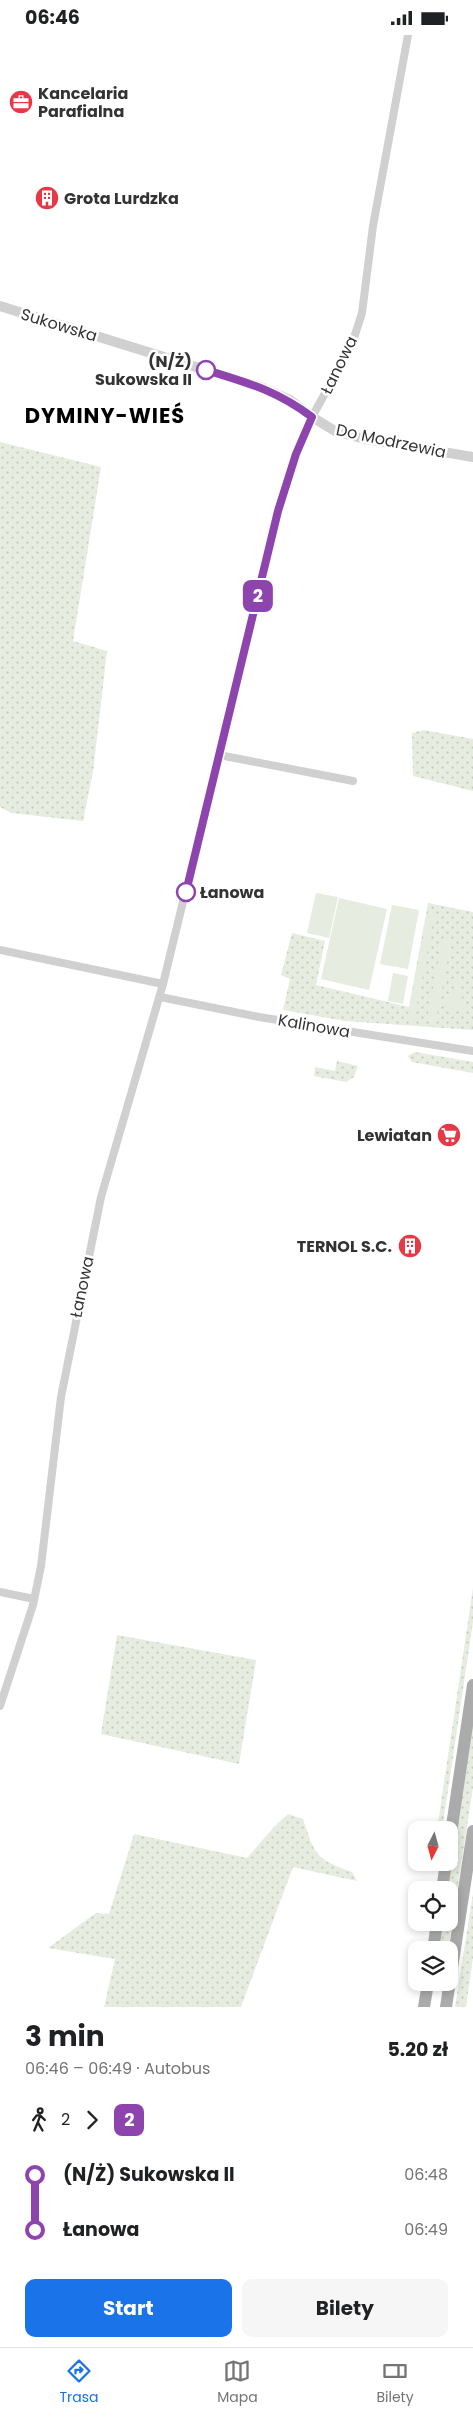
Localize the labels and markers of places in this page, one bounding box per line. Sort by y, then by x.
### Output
place label: Kancelaria Parafialna [38,82,128,123]
office icon: Kancelaria Parafialna [8,89,34,115]
building icon: Grota Lurdzka [34,185,60,211]
place label: Grota Lurdzka [64,187,179,210]
place label: (N/Ż) Sukowska II [95,350,192,391]
marker: (N/Ż) Sukowska II [196,360,216,380]
place label: Łanowa [200,881,264,904]
marker: Łanowa [176,882,196,902]
supermarket icon: Lewiatan [436,1122,462,1148]
place label: Lewiatan [357,1124,432,1147]
building icon: TERNOL S.C. [397,1233,423,1259]
place label: TERNOL S.C. [297,1235,392,1258]

